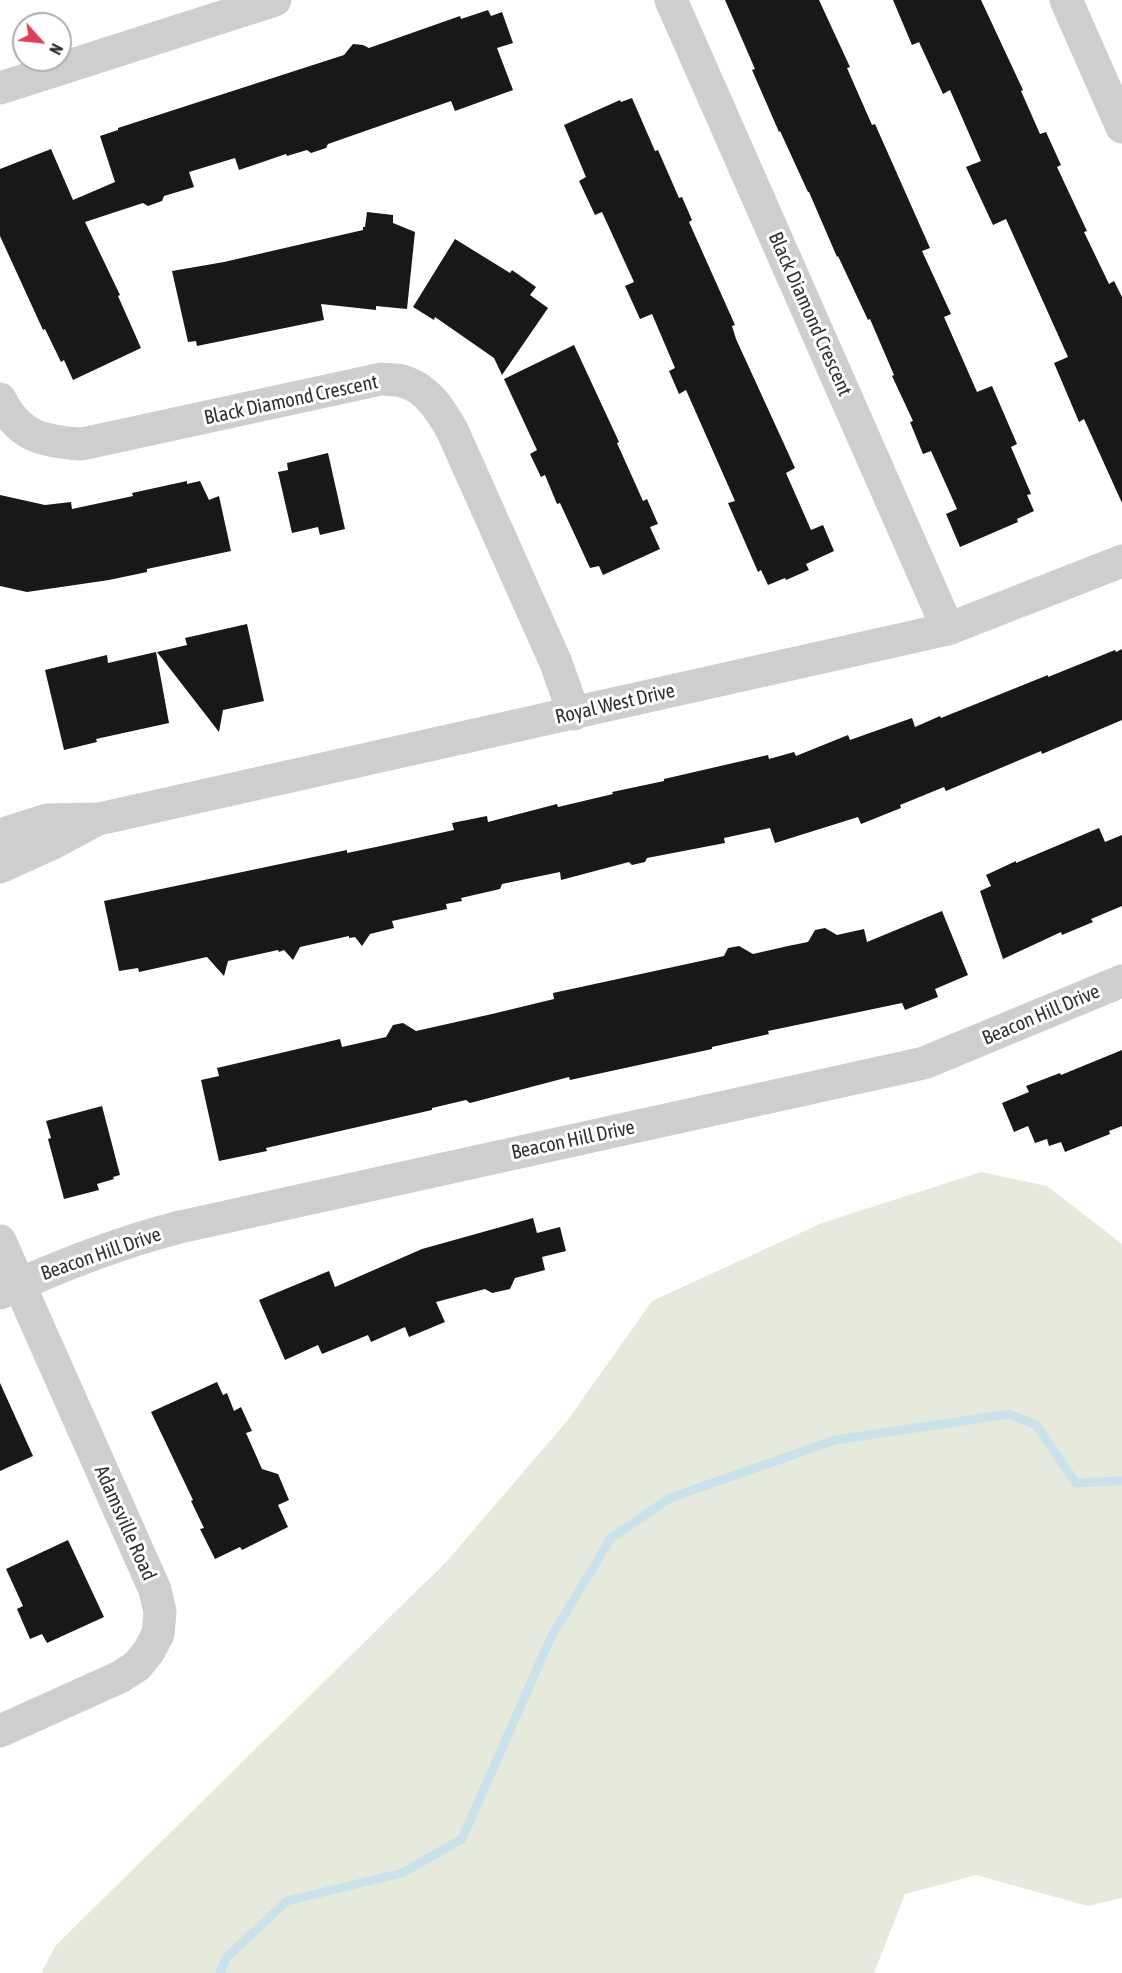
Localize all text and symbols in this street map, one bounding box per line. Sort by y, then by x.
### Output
north arrow [12,12,72,72]
text: N [46,41,66,58]
street label: Black Diamond Crescent [763,228,857,400]
street label: Black Diamond Crescent [202,370,380,430]
street label: Royal West Drive [553,679,677,729]
street label: Beacon Hill Drive [979,979,1103,1051]
street label: Beacon Hill Drive [509,1115,637,1165]
street label: Beacon Hill Drive [38,1222,164,1286]
street label: Adamsville Road [89,1462,161,1584]

